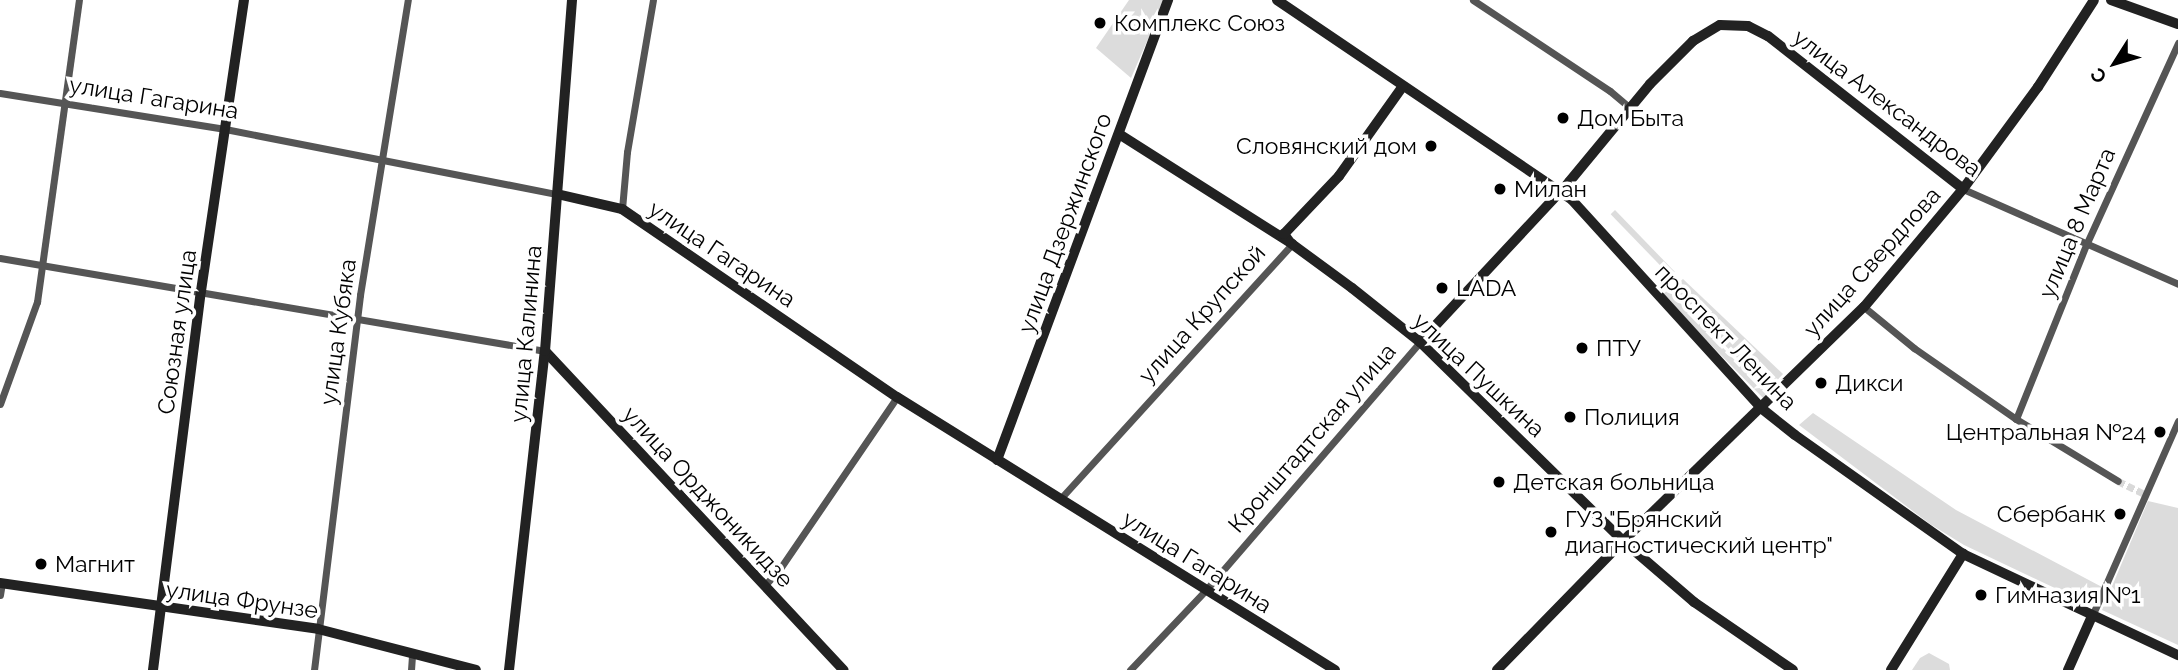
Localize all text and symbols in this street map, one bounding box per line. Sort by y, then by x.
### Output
place label: Комплекс Союз [1114,9,1285,37]
marker: Комплекс Союз [1092,15,1108,31]
street label: улица Александрова [1787,23,1987,183]
north arrow [2080,28,2150,98]
text: С [2086,64,2111,87]
street label: улица Гагарина [67,71,241,125]
place label: Дом Быта [1577,104,1684,132]
street label: улица Дзержинского [1012,109,1118,337]
marker: Дом Быта [1555,110,1571,126]
place label: Словянский дом [1236,132,1417,160]
marker: Словянский дом [1423,138,1439,154]
street label: улица 8 Марта [2033,144,2121,302]
place label: Милан [1514,175,1587,203]
marker: Милан [1492,181,1508,197]
street label: улица Свердлова [1798,182,1946,342]
street label: улица Гагарина [643,195,801,313]
street label: улица Крупской [1133,239,1271,389]
street label: улица Калинина [505,244,547,424]
street label: Союзная улица [152,248,202,416]
street label: улица Кубяка [314,257,362,407]
street label: проспект Ленина [1649,258,1803,416]
place label: LADA [1456,274,1516,302]
marker: LADA [1434,280,1450,296]
street label: улица Пушкина [1408,307,1550,443]
place label: ПТУ [1596,334,1641,362]
street label: Кронштадтская улица [1222,338,1402,538]
marker: ПТУ [1574,340,1590,356]
place label: Дикси [1835,369,1904,397]
marker: Дикси [1813,375,1829,391]
street label: улица Орджоникидзе [617,401,799,593]
place label: Полиция [1584,403,1680,431]
marker: Полиция [1562,409,1578,425]
place label: Центральная №24 [1946,418,2146,446]
marker: Центральная №24 [2152,424,2168,440]
place label: Детская больница [1513,468,1714,496]
marker: Детская больница [1491,474,1507,490]
place label: Сбербанк [1997,500,2106,528]
street label: улица Гагарина [1117,505,1277,619]
place label: ГУЗ "Брянский диагностический центр" [1565,505,1833,559]
marker: Сбербанк [2112,506,2128,522]
marker: ГУЗ "Брянский диагностический центр" [1543,524,1559,540]
place label: Магнит [55,550,135,578]
marker: Магнит [33,556,49,572]
street label: улица Фрунзе [164,576,320,624]
place label: Гимназия №1 [1995,581,2141,609]
marker: Гимназия №1 [1973,587,1989,603]

